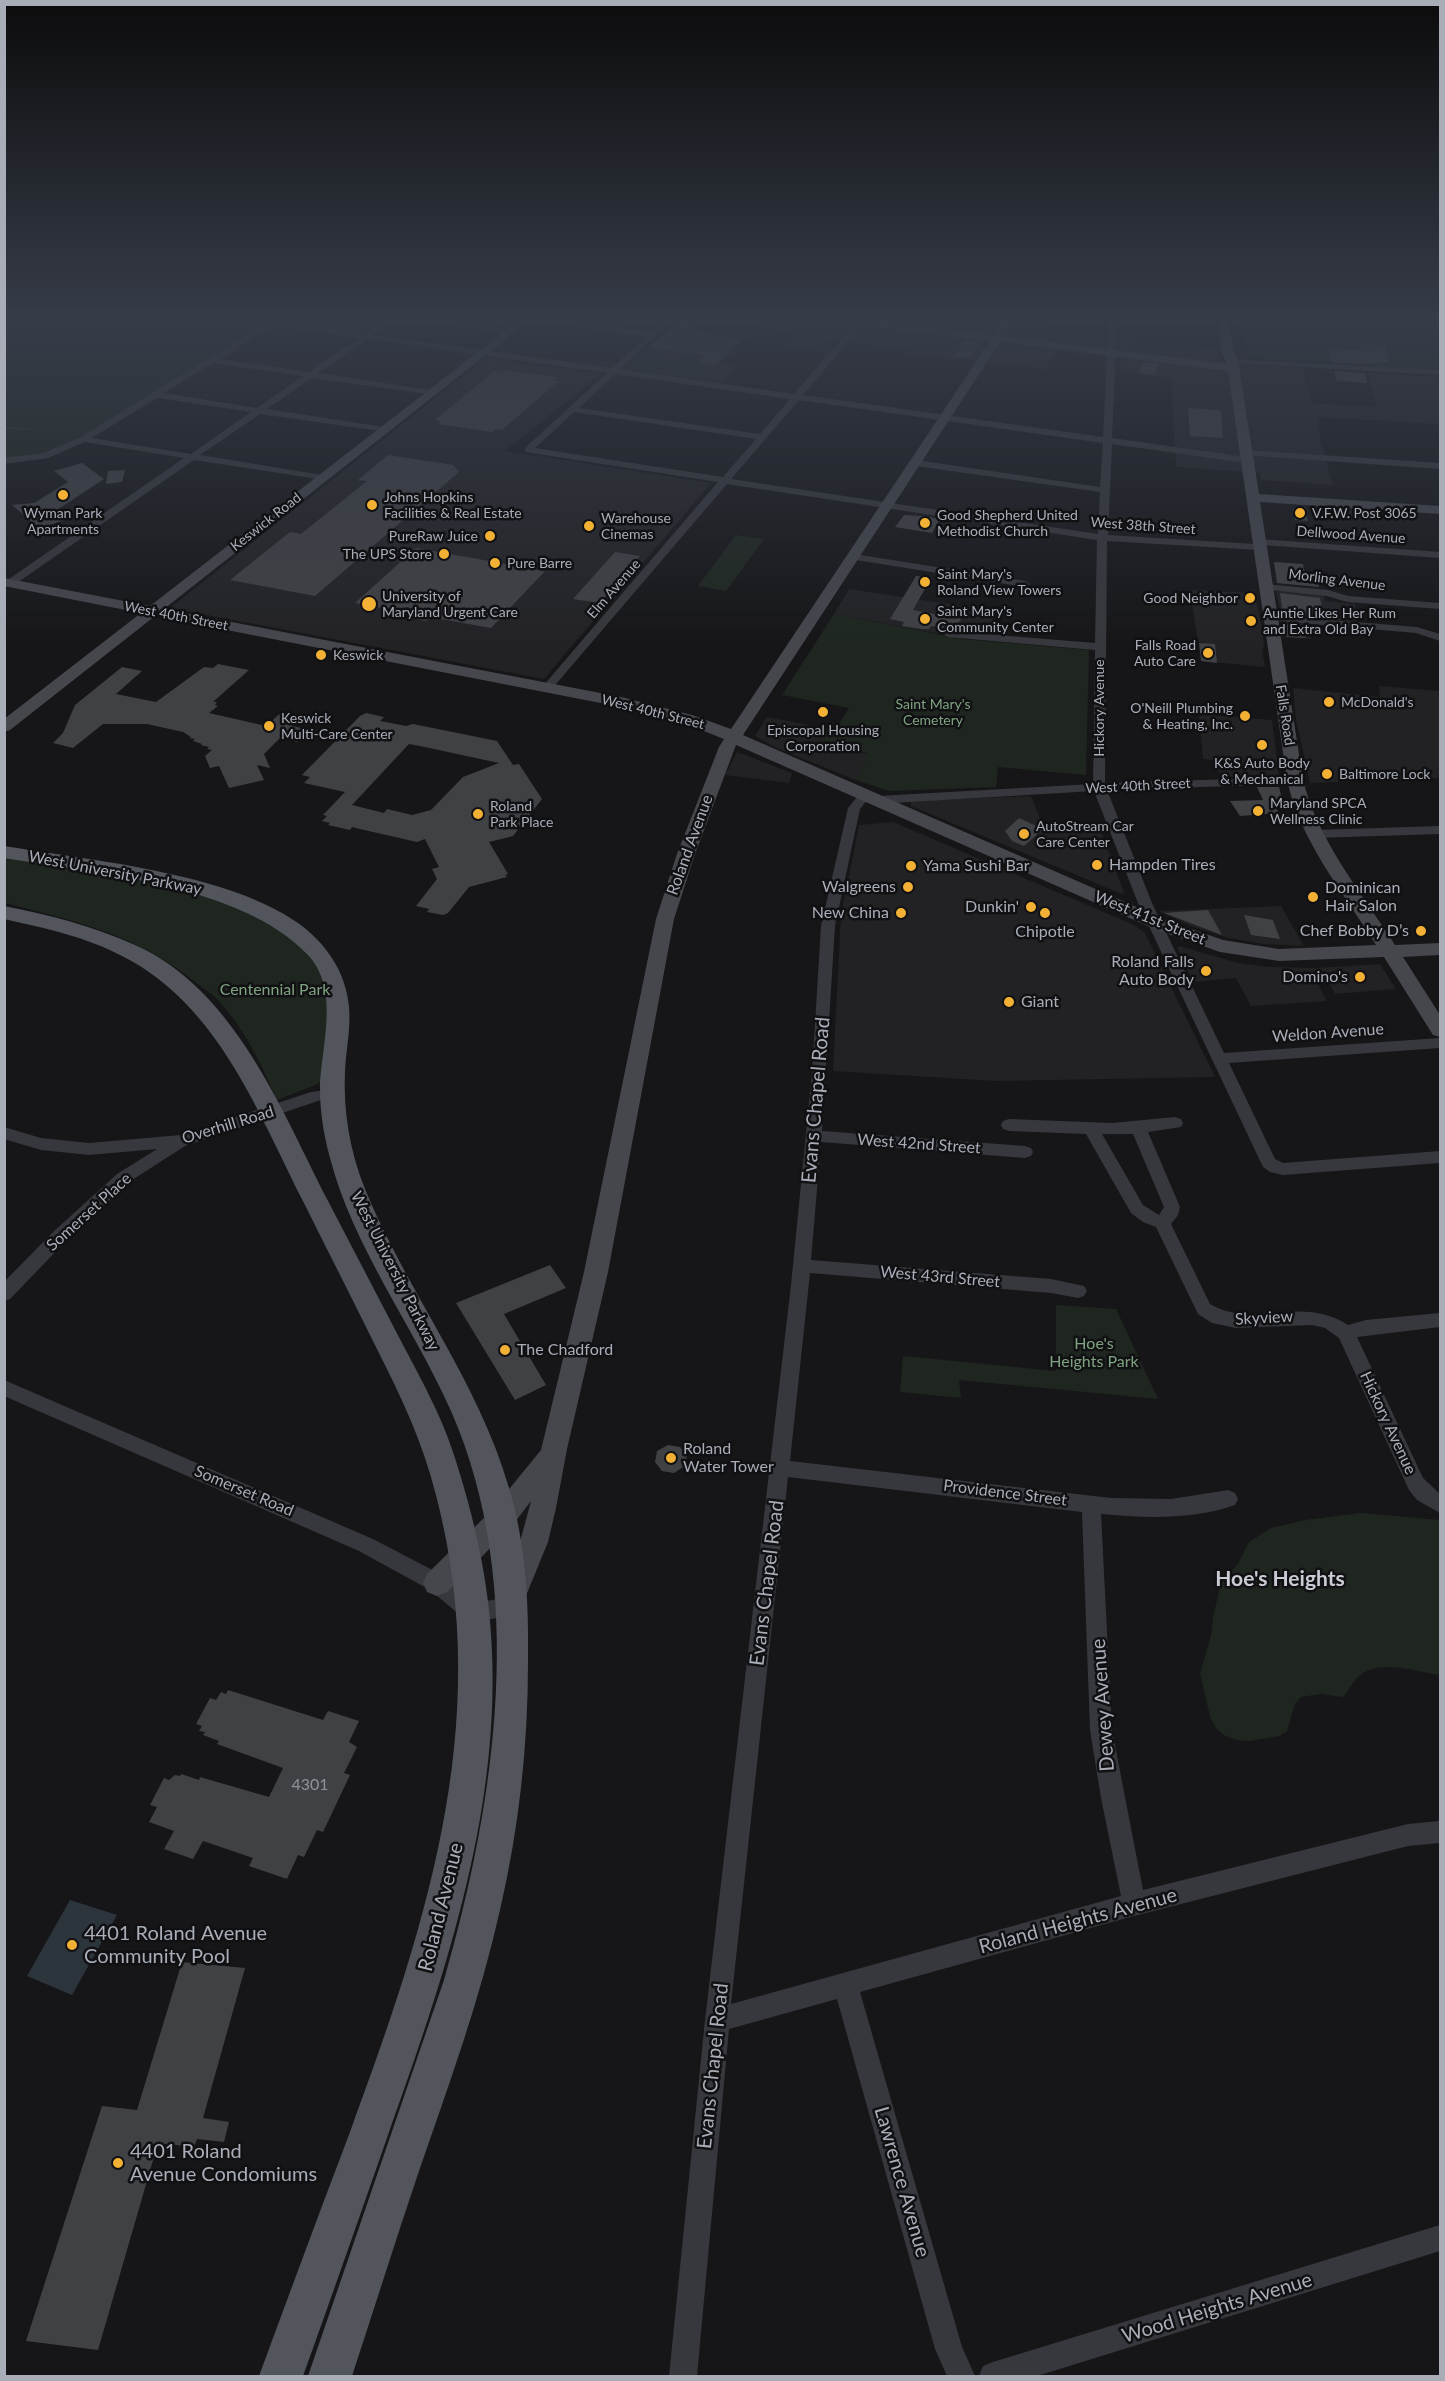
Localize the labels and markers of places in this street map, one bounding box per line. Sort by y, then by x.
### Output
marker: Wyman Park Apartments [56,488,70,502]
place label: Johns Hopkins Facilities & Real Estate [384,489,522,522]
marker: Johns Hopkins Facilities & Real Estate [365,498,379,512]
place label: Wyman Park Apartments [24,505,102,538]
place label: V.F.W. Post 3065 [1312,505,1417,521]
marker: V.F.W. Post 3065 [1293,506,1307,520]
place label: Good Shepherd United Methodist Church [937,507,1078,540]
place label: Warehouse Cinemas [601,510,671,542]
marker: Good Shepherd United Methodist Church [918,516,932,530]
marker: Warehouse Cinemas [582,519,596,533]
place label: PureRaw Juice [389,528,478,544]
marker: PureRaw Juice [483,529,497,543]
place label: The UPS Store [343,546,432,562]
marker: The UPS Store [437,547,451,561]
place label: Pure Barre [507,555,572,571]
marker: Pure Barre [488,556,502,570]
place label: Saint Mary's Roland View Towers [937,566,1061,598]
marker: Saint Mary's Roland View Towers [918,575,932,589]
place label: University of Maryland Urgent Care [382,588,518,620]
place label: Good Neighbor [1143,590,1238,606]
marker: Good Neighbor [1243,591,1257,605]
marker: University of Maryland Urgent Care [360,595,378,613]
place label: Saint Mary's Community Center [937,603,1054,636]
place label: Auntie Likes Her Rum and Extra Old Bay [1263,605,1396,638]
marker: Saint Mary's Community Center [918,612,932,626]
marker: Auntie Likes Her Rum and Extra Old Bay [1244,614,1258,628]
place label: Falls Road Auto Care [1134,637,1196,670]
marker: Falls Road Auto Care [1201,646,1215,660]
place label: Keswick [333,647,383,663]
marker: Keswick [314,648,328,662]
place label: McDonald's [1341,694,1414,710]
marker: McDonald's [1322,695,1336,709]
place label: O'Neill Plumbing & Heating, Inc. [1130,700,1233,732]
marker: Episcopal Housing Corporation [816,705,830,719]
marker: O'Neill Plumbing & Heating, Inc. [1238,709,1252,723]
place label: Keswick Multi-Care Center [281,710,393,742]
marker: Keswick Multi-Care Center [262,719,276,733]
place label: Episcopal Housing Corporation [767,722,879,754]
marker: K&S Auto Body & Mechanical [1255,738,1269,752]
place label: K&S Auto Body & Mechanical [1214,755,1310,788]
place label: Baltimore Lock [1339,766,1430,782]
marker: Baltimore Lock [1320,767,1334,781]
place label: Maryland SPCA Wellness Clinic [1270,795,1366,828]
place label: Roland Park Place [490,798,554,831]
marker: Maryland SPCA Wellness Clinic [1251,804,1265,818]
marker: Roland Park Place [471,807,485,821]
place label: AutoStream Car Care Center [1036,818,1134,850]
marker: AutoStream Car Care Center [1017,827,1031,841]
place label: Hampden Tires [1109,855,1216,875]
place label: Yama Sushi Bar [923,856,1030,876]
marker: Hampden Tires [1090,858,1104,872]
marker: Yama Sushi Bar [904,859,918,873]
place label: Walgreens [822,877,896,897]
place label: Dominican Hair Salon [1325,878,1400,916]
marker: Walgreens [901,880,915,894]
marker: Dominican Hair Salon [1306,890,1320,904]
place label: Dunkin' [965,897,1019,917]
marker: Dunkin' [1024,900,1038,914]
place label: New China [812,903,889,923]
marker: New China [894,906,908,920]
marker: Chipotle [1038,906,1052,920]
place label: Chef Bobby D’s [1300,921,1409,941]
place label: Chipotle [1015,922,1075,942]
marker: Chef Bobby D’s [1414,924,1428,938]
place label: Roland Falls Auto Body [1111,952,1194,990]
marker: Roland Falls Auto Body [1199,964,1213,978]
place label: Domino's [1282,967,1348,987]
marker: Domino's [1353,970,1367,984]
place label: Giant [1021,992,1059,1012]
marker: Giant [1002,995,1016,1009]
place label: The Chadford [517,1340,613,1360]
marker: The Chadford [498,1343,512,1357]
place label: Roland Water Tower [683,1439,774,1477]
marker: Roland Water Tower [664,1451,678,1465]
place label: 4401 Roland Avenue Community Pool [84,1922,267,1969]
marker: 4401 Roland Avenue Community Pool [65,1938,79,1952]
place label: 4401 Roland Avenue Condomiums [130,2140,317,2187]
marker: 4401 Roland Avenue Condomiums [111,2156,125,2170]

